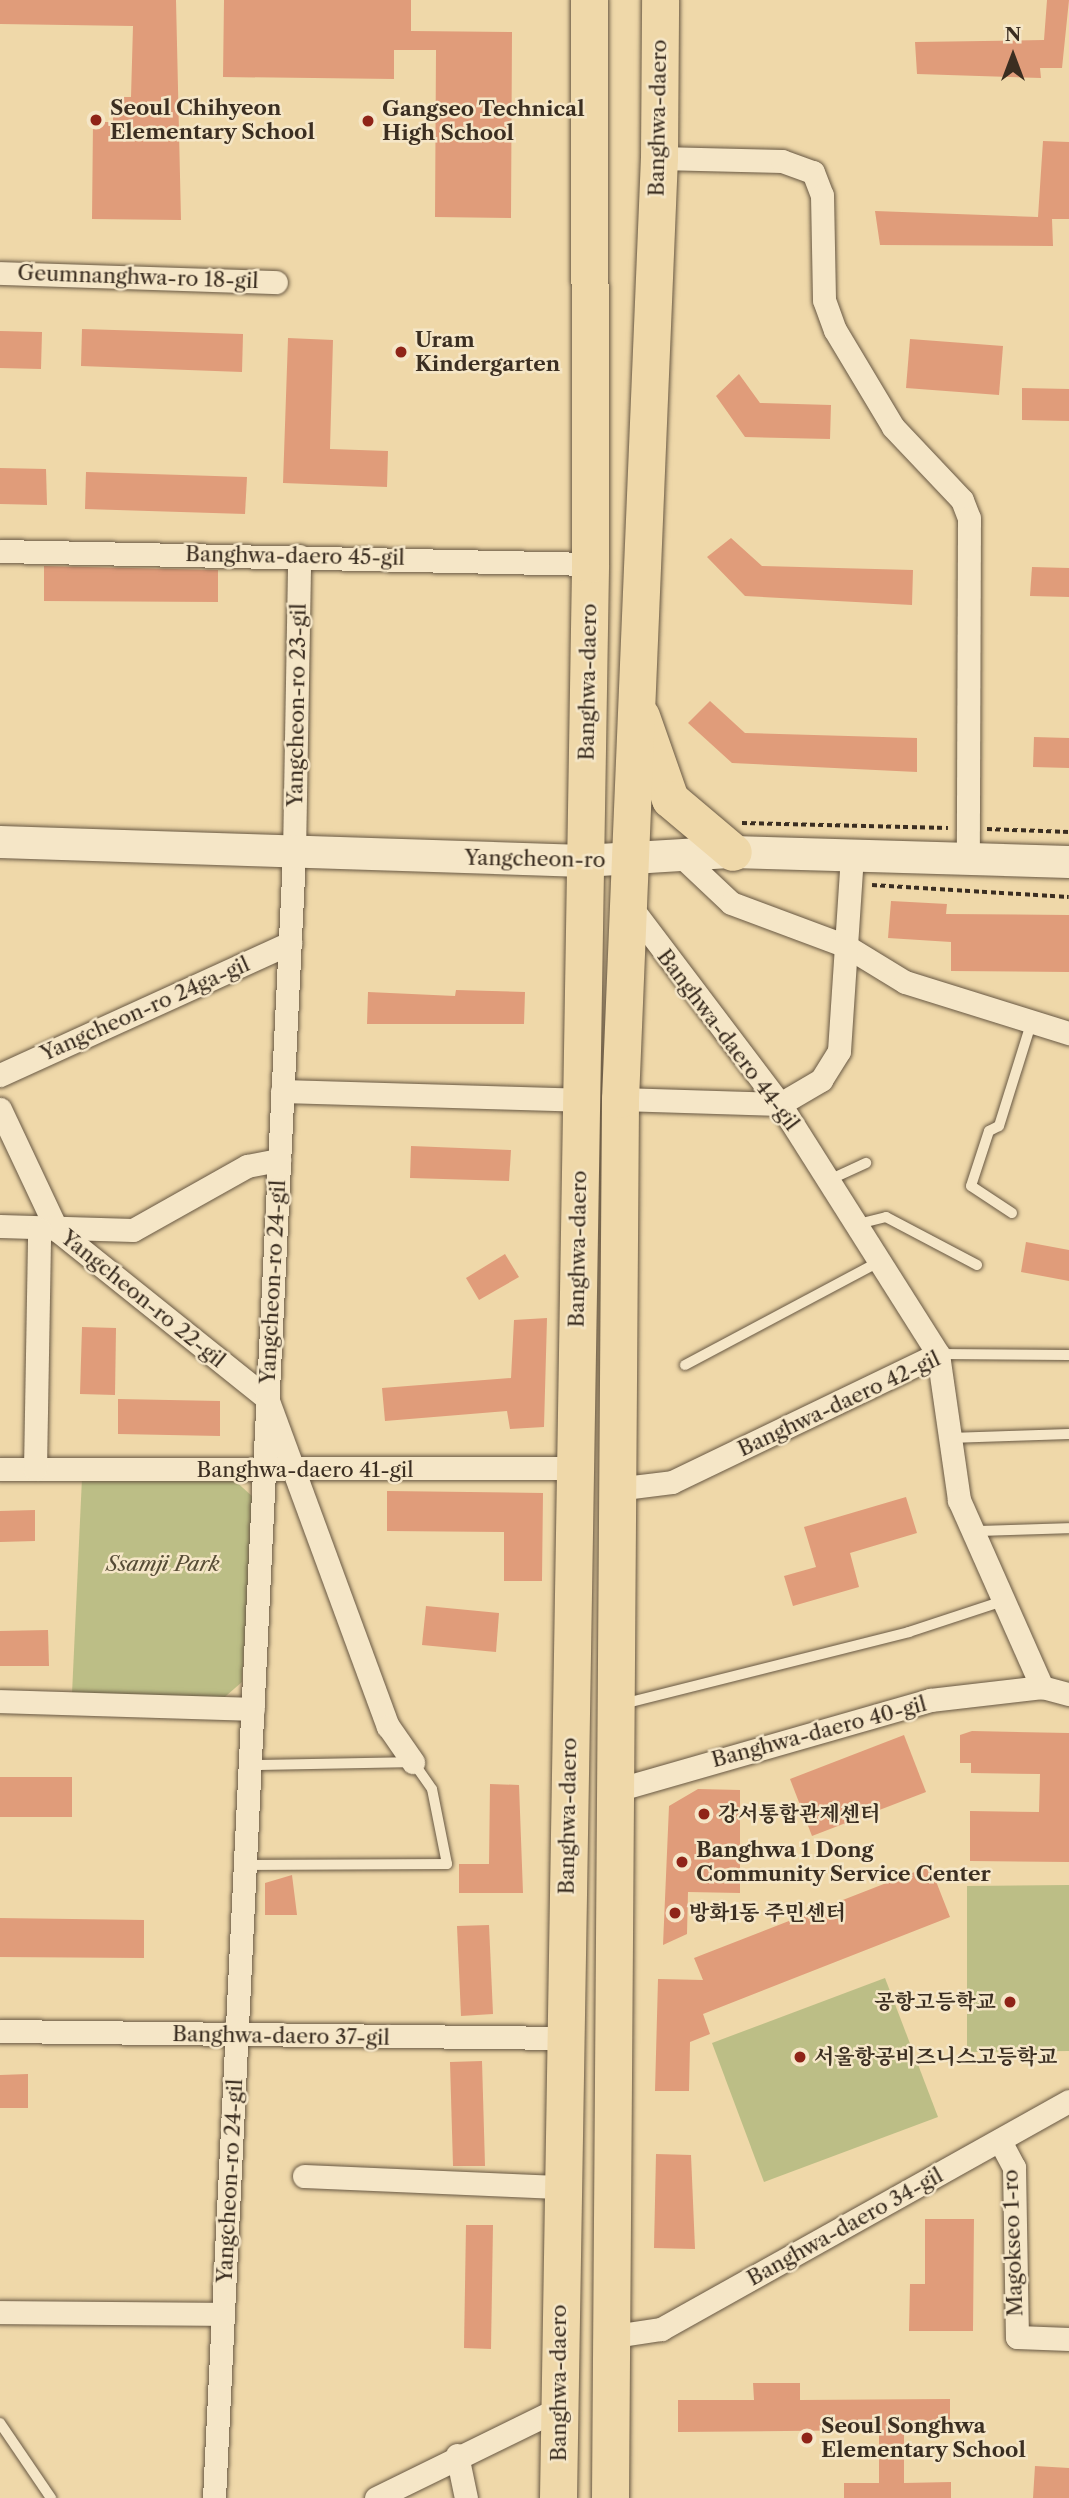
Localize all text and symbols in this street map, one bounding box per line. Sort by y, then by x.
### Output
north arrow [978,21,1048,91]
text: N [1005,23,1021,46]
street label: Banghwa-daero [644,39,672,197]
place label: Seoul Chihyeon Elementary School [110,95,315,145]
place label: Gangseo Technical High School [382,96,585,146]
marker: Seoul Chihyeon Elementary School [88,112,104,128]
marker: Gangseo Technical High School [360,113,376,129]
street label: Geumnanghwa-ro 18-gil [17,260,259,294]
place label: Uram Kindergarten [415,327,560,377]
marker: Uram Kindergarten [393,344,409,360]
street label: Banghwa-daero 45-gil [185,541,405,571]
street label: Yangcheon-ro 23-gil [283,603,311,807]
street label: Banghwa-daero [574,603,602,761]
street label: Yangcheon-ro [464,845,606,873]
street label: Banghwa-daero 44-gil [652,944,804,1136]
street label: Yangcheon-ro 24ga-gil [37,951,253,1067]
street label: Banghwa-daero [564,1170,592,1328]
street label: Yangcheon-ro 24-gil [255,1179,291,1385]
street label: Yangcheon-ro 22-gil [56,1225,230,1373]
street label: Banghwa-daero 42-gil [734,1346,944,1462]
street label: Banghwa-daero 41-gil [197,1457,413,1483]
park label: Ssamji Park [106,1551,220,1577]
street label: Banghwa-daero 40-gil [709,1691,929,1773]
street label: Banghwa-daero [554,1737,582,1895]
place label: 강서통합관제센터 [718,1801,880,1827]
marker: 강서통합관제센터 [696,1806,712,1822]
place label: Banghwa 1 Dong Community Service Center [696,1837,991,1887]
marker: Banghwa 1 Dong Community Service Center [674,1854,690,1870]
place label: 방화1동 주민센터 [689,1900,846,1926]
marker: 방화1동 주민센터 [667,1905,683,1921]
place label: 공항고등학교 [874,1989,996,2015]
marker: 공항고등학교 [1002,1994,1018,2010]
street label: Banghwa-daero 37-gil [172,2022,390,2050]
place label: 서울항공비즈니스고등학교 [814,2044,1057,2070]
marker: 서울항공비즈니스고등학교 [792,2049,808,2065]
street label: Yangcheon-ro 24-gil [212,2078,248,2284]
street label: Banghwa-daero 34-gil [743,2163,947,2291]
street label: Magokseo 1-ro [998,2169,1028,2317]
street label: Banghwa-daero [546,2304,572,2462]
place label: Seoul Songhwa Elementary School [821,2413,1026,2463]
marker: Seoul Songhwa Elementary School [799,2430,815,2446]

